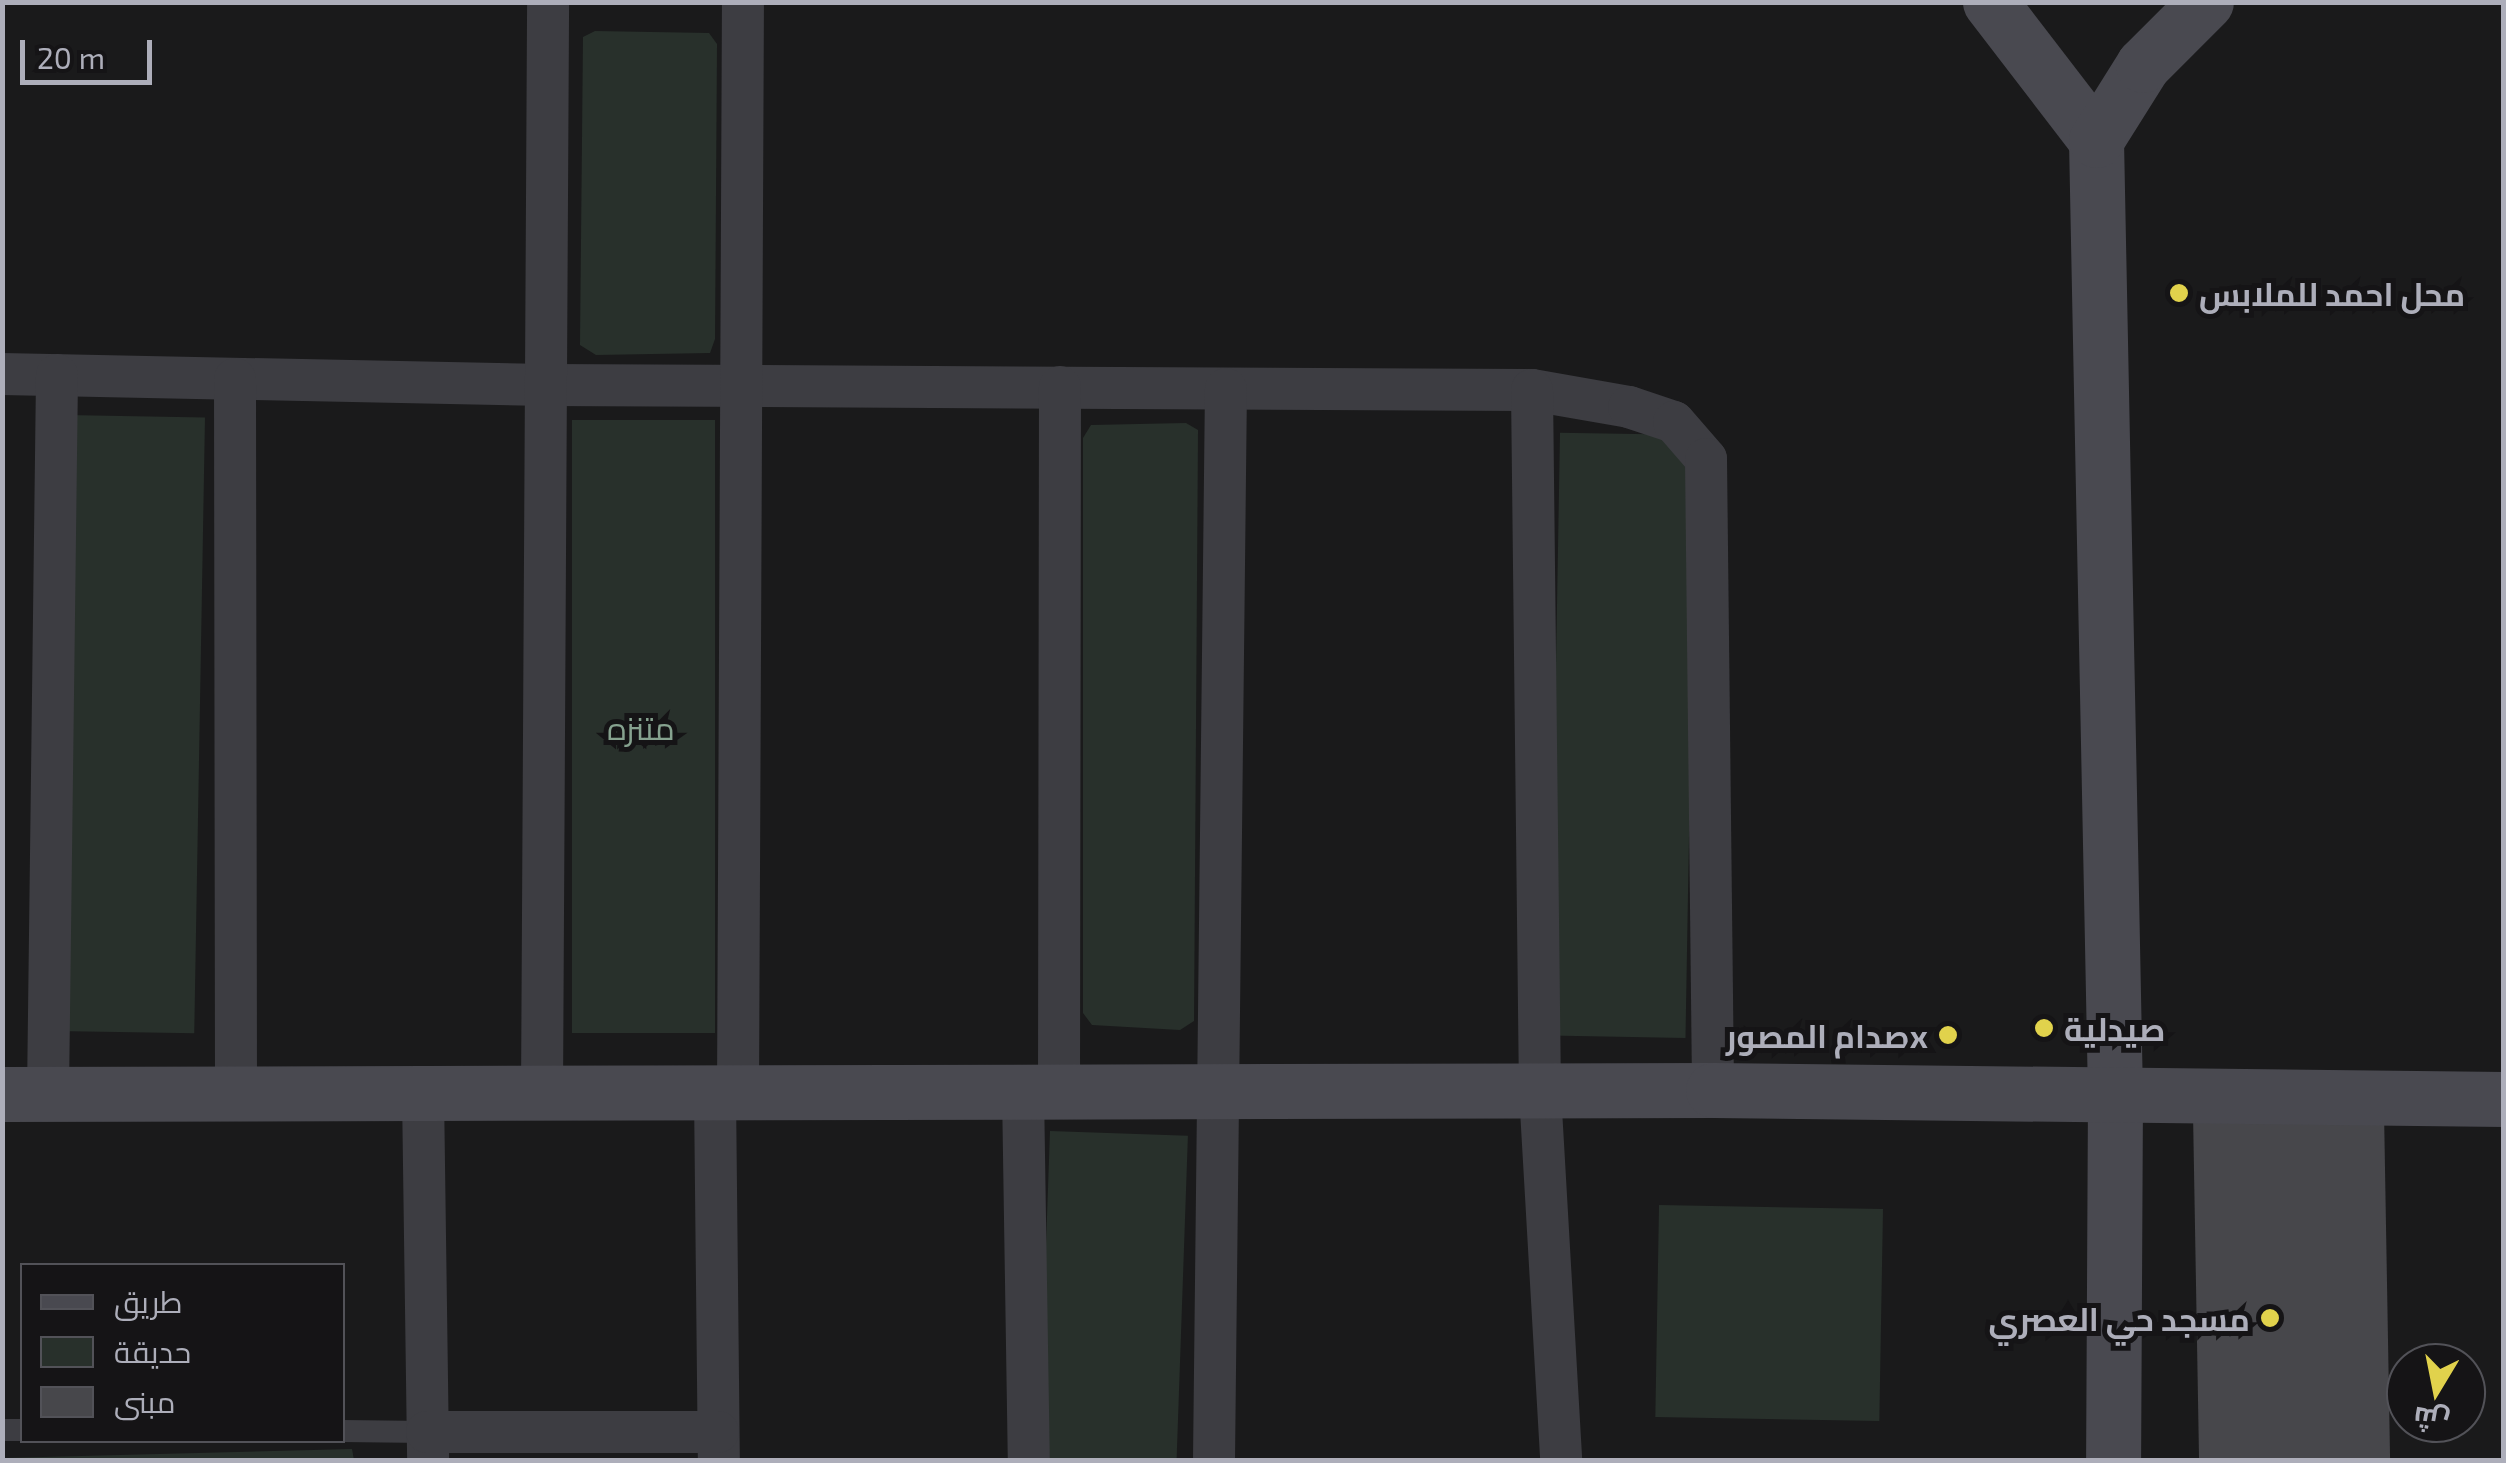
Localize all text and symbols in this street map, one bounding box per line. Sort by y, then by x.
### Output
scale bar [25,20,158,82]
text: 20 m [37,39,105,75]
place label: محل احمد للملابس [2199,274,2465,312]
marker: محل احمد للملابس [2168,282,2190,304]
park label: متنزه [607,708,675,746]
place label: صيدلية [2064,1009,2165,1047]
place label: صدام المصورx [1726,1016,1928,1054]
marker: صيدلية [2033,1017,2055,1039]
marker: صدام المصورx [1937,1024,1959,1046]
legend [20,1263,345,1443]
text: طريق [114,1283,183,1319]
place label: مسجد حي العصري [1989,1299,2250,1337]
marker: مسجد حي العصري [2259,1307,2281,1329]
text: حديقة [114,1333,191,1369]
north arrow [2386,1343,2486,1443]
text: مبنى [114,1383,175,1419]
text: ش [2410,1401,2452,1440]

